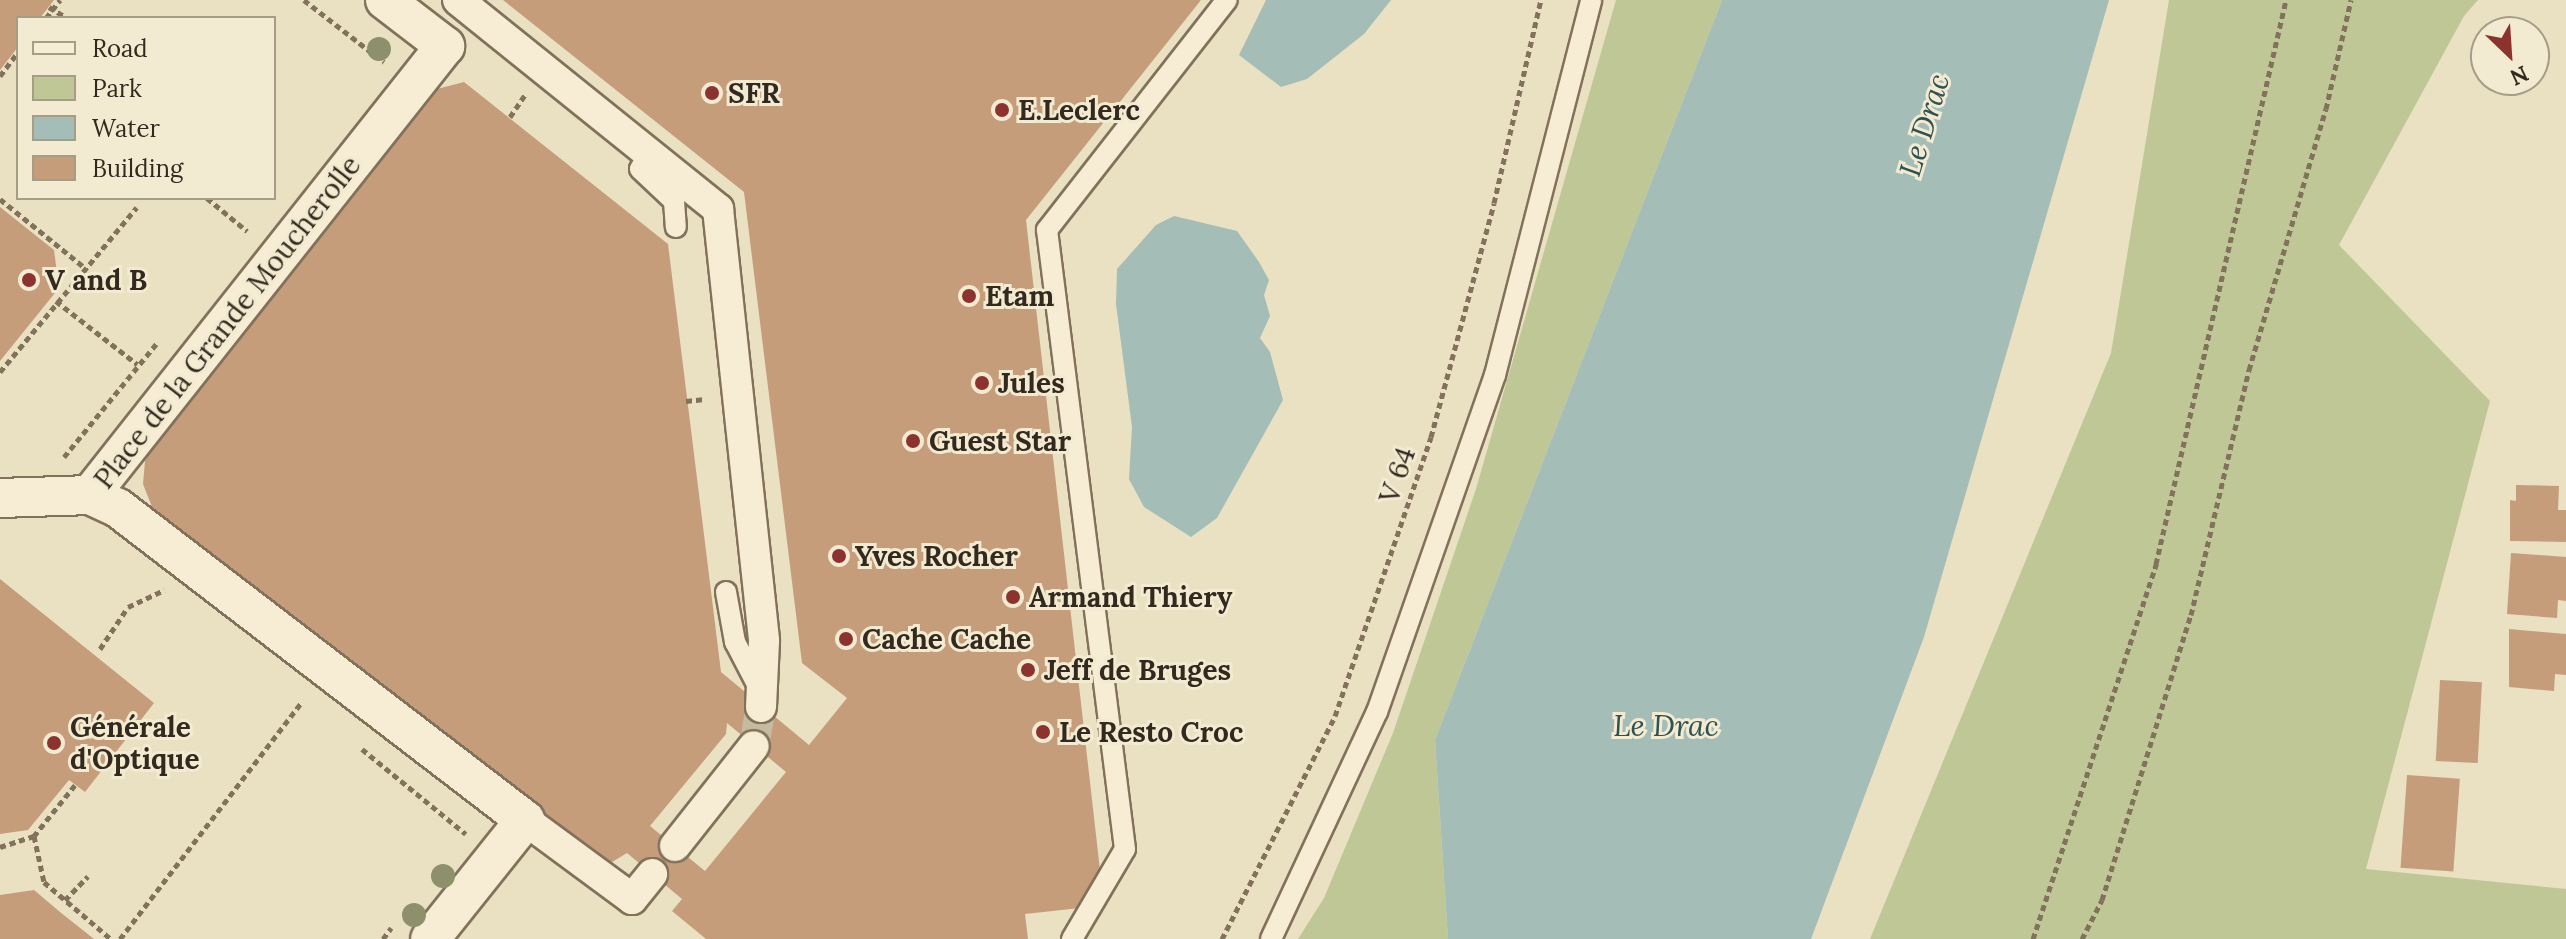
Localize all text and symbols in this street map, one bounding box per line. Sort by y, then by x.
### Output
legend [16,16,276,200]
north arrow [2470,16,2550,96]
text: Road [92,33,148,64]
text: N [2506,60,2533,92]
water label: Le Drac [1891,69,1957,181]
text: Park [92,73,142,104]
place label: SFR [728,76,780,110]
marker: SFR [703,84,721,102]
place label: E.Leclerc [1018,93,1140,127]
marker: E.Leclerc [993,101,1011,119]
text: Water [92,113,160,144]
street label: Place de la Grande Moucherolle [87,149,367,495]
text: Building [92,153,183,184]
place label: V and B [45,263,147,297]
marker: V and B [20,271,38,289]
place label: Etam [985,279,1054,313]
marker: Etam [960,287,978,305]
place label: Jules [998,366,1065,400]
marker: Jules [973,374,991,392]
place label: Guest Star [929,424,1071,458]
marker: Guest Star [904,432,922,450]
street label: V 64 [1372,443,1422,507]
place label: Yves Rocher [855,539,1018,573]
marker: Yves Rocher [830,547,848,565]
place label: Armand Thiery [1029,580,1232,614]
marker: Armand Thiery [1004,588,1022,606]
place label: Cache Cache [862,622,1031,656]
marker: Cache Cache [837,630,855,648]
place label: Jeff de Bruges [1044,653,1231,687]
marker: Jeff de Bruges [1019,661,1037,679]
water label: Le Drac [1613,707,1719,743]
place label: Générale d'Optique [70,710,199,776]
place label: Le Resto Croc [1059,715,1243,749]
marker: Le Resto Croc [1034,723,1052,741]
marker: Générale d'Optique [45,734,63,752]

